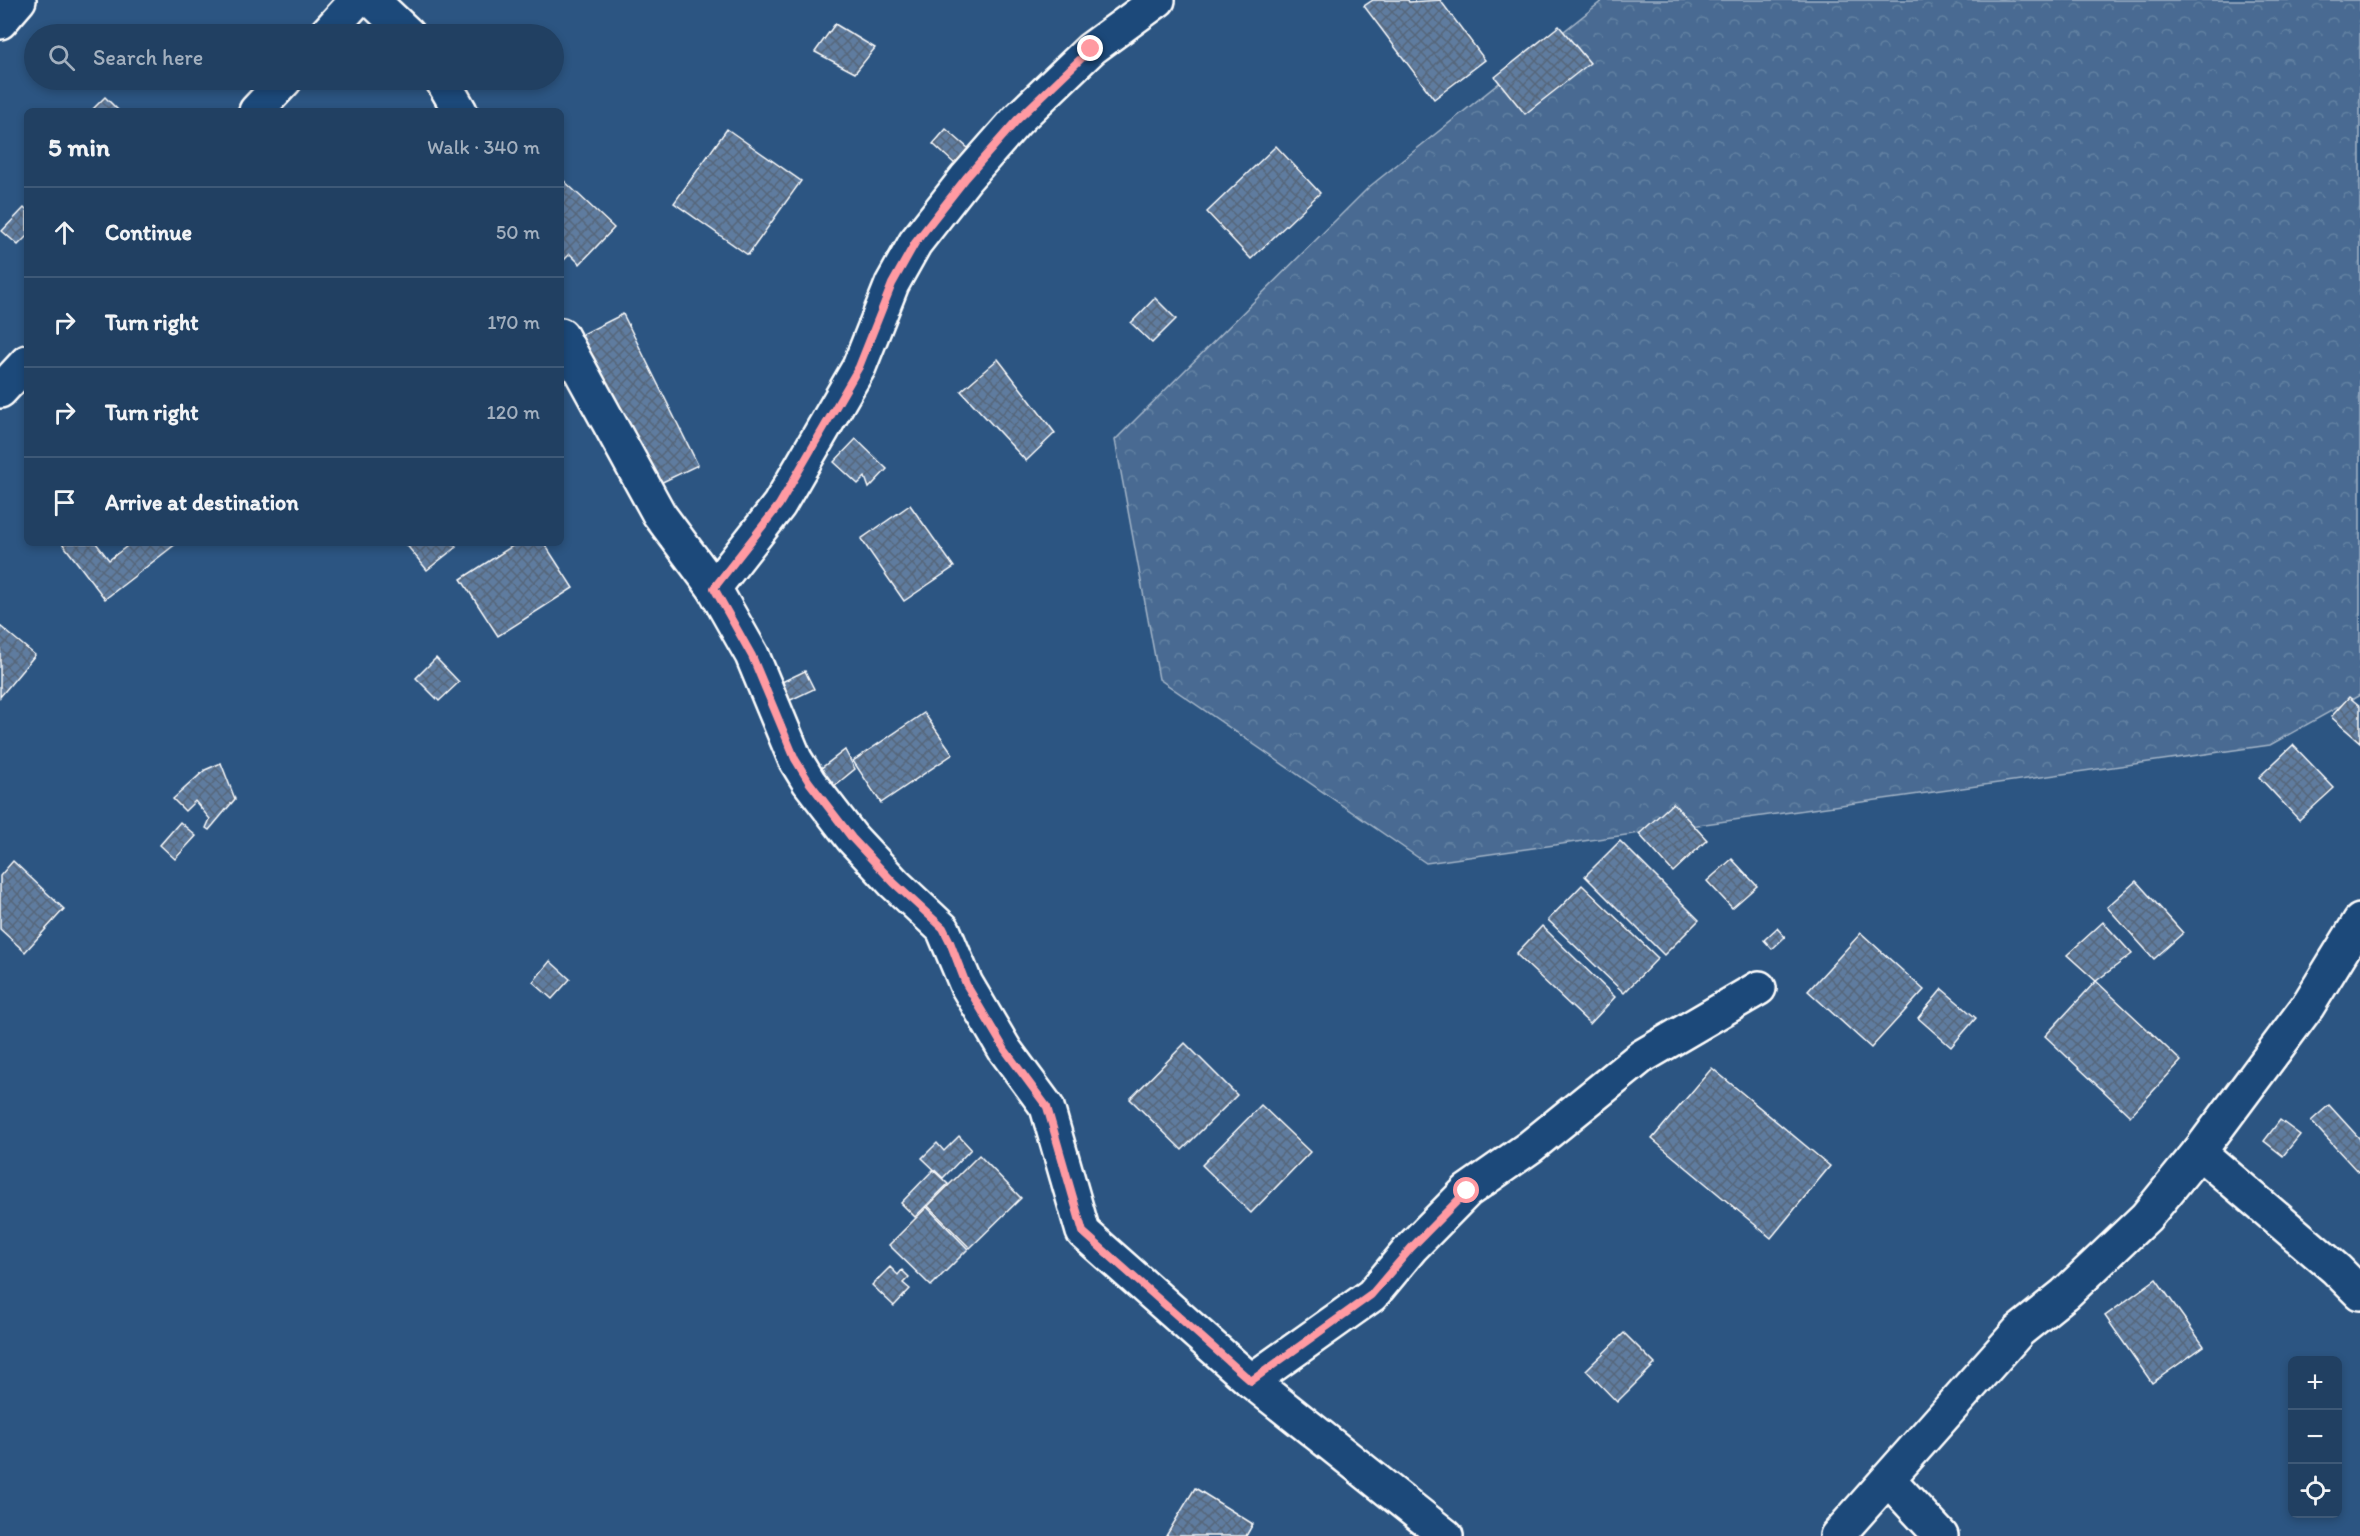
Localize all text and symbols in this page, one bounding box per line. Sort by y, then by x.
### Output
search box [24,24,564,90]
route end [1077,35,1103,61]
icon: search [45,41,78,74]
text: Search here [93,44,203,71]
text: 5 min [48,131,110,163]
text: Walk · 340 m [427,135,540,159]
icon: ahead [48,216,81,249]
text: Continue [105,219,192,246]
text: 50 m [496,220,540,244]
icon: right [48,306,81,339]
text: Turn right [105,309,199,336]
text: 170 m [487,310,540,334]
icon: right [48,396,81,429]
text: Turn right [105,399,199,426]
text: 120 m [487,400,540,424]
icon: arrive [48,486,81,519]
text: Arrive at destination [105,489,299,516]
route start [1453,1177,1479,1203]
map controls [2288,1356,2342,1518]
button: + [2288,1356,2342,1410]
button: − [2288,1410,2342,1464]
button: locate [2288,1464,2342,1518]

